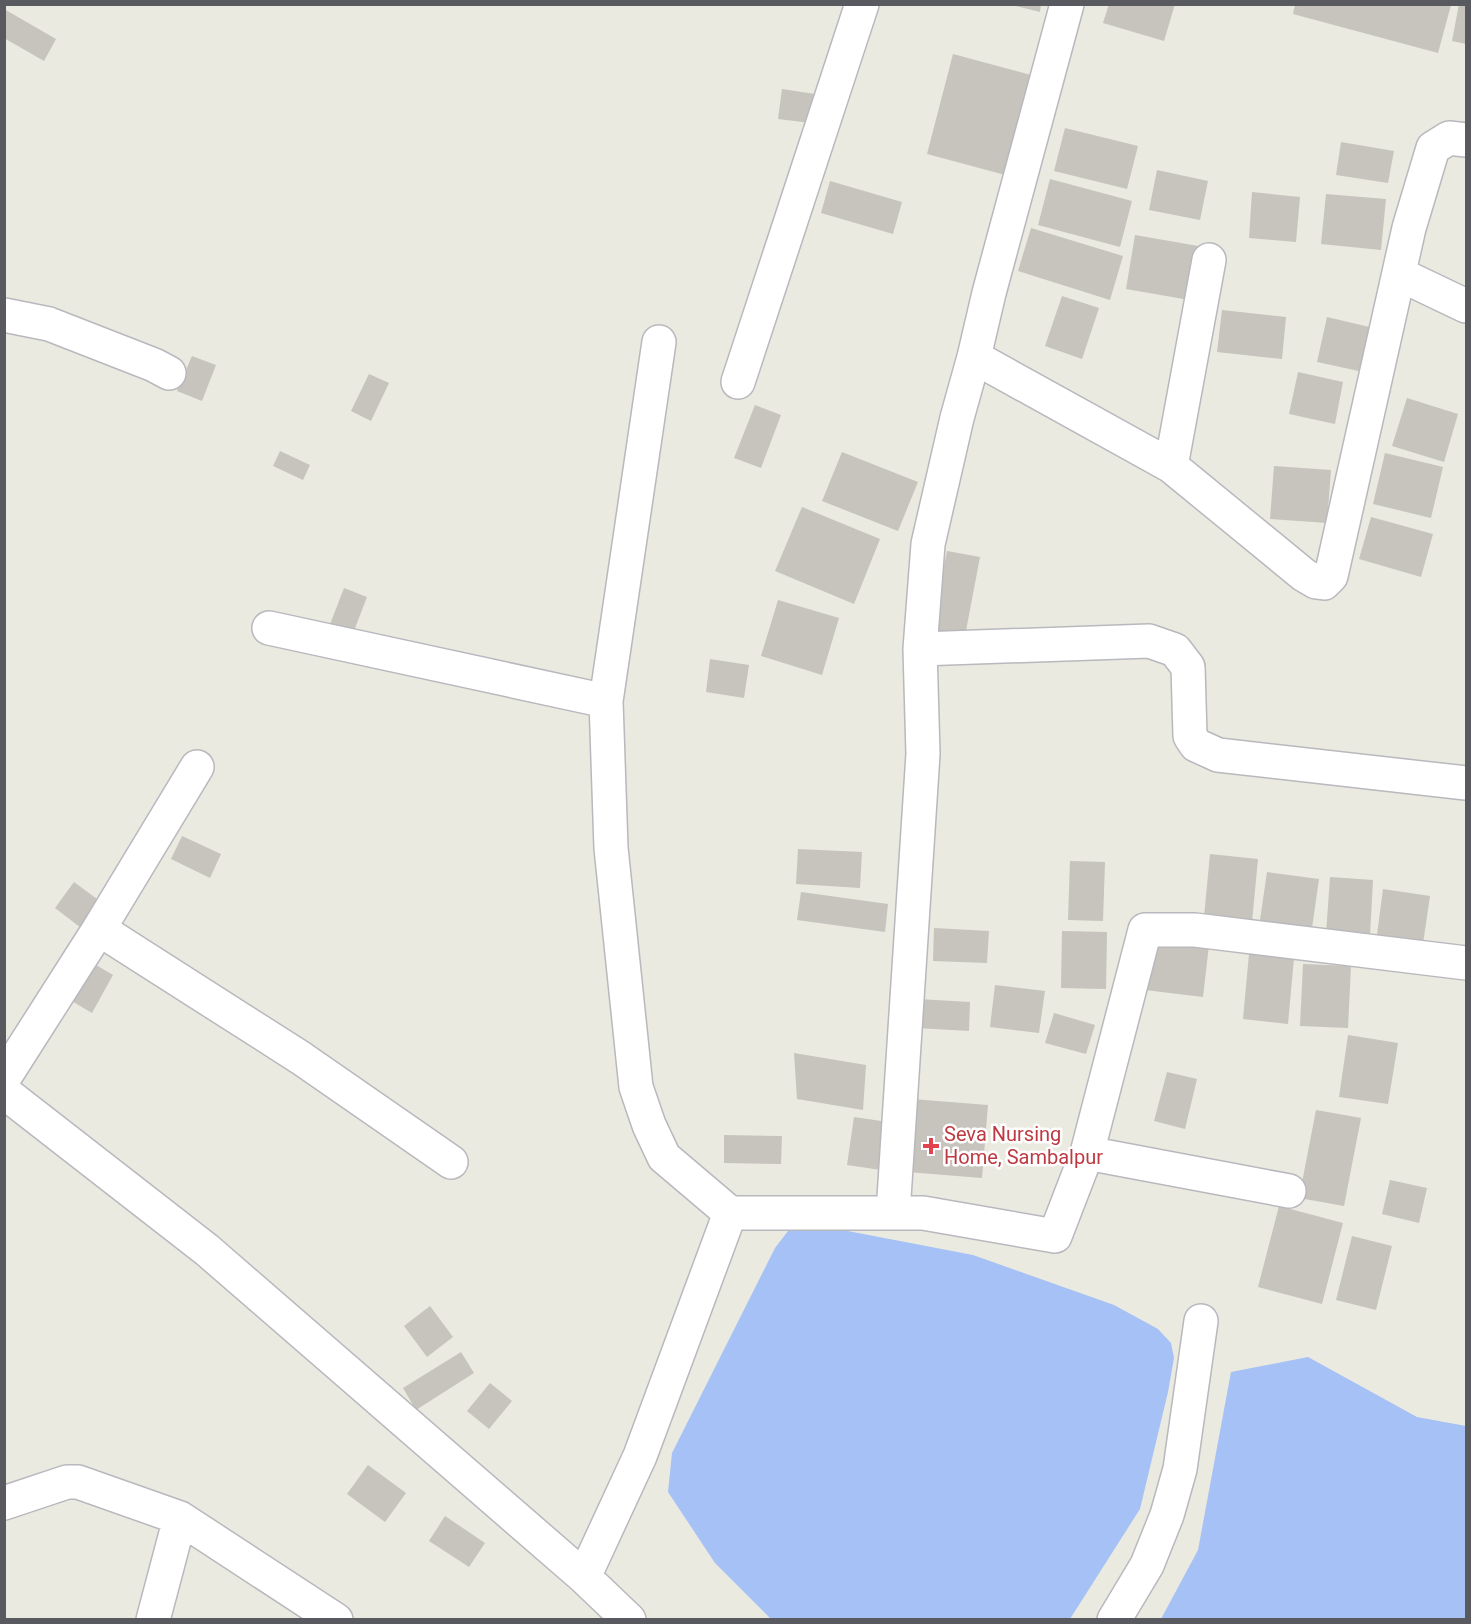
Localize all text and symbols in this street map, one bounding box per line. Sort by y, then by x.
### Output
place label: Seva Nursing Home, Sambalpur [944,1122,1103,1169]
marker: Seva Nursing Home, Sambalpur [922,1137,940,1155]

